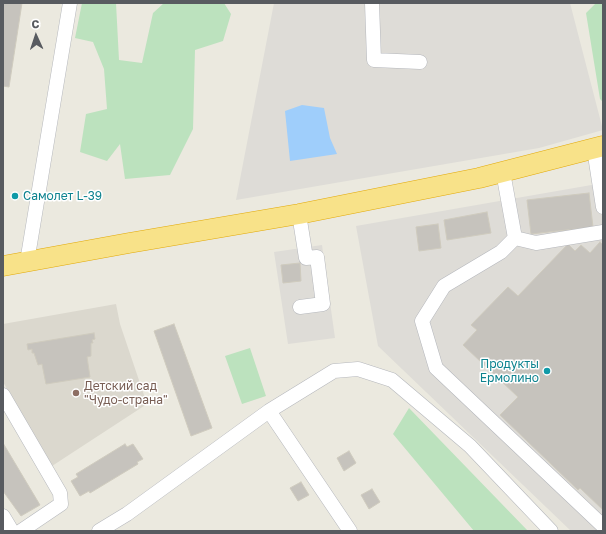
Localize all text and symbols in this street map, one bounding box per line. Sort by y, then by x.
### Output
north arrow [16,16,56,56]
text: С [31,17,40,30]
place label: Самолет L-39 [23,189,102,203]
marker: Самолет L-39 [10,191,20,201]
place label: Продукты Ермолино [480,357,539,385]
marker: Продукты Ермолино [542,366,552,376]
place label: Детский сад "Чудо-страна" [84,379,168,407]
marker: Детский сад "Чудо-страна" [71,388,81,398]

